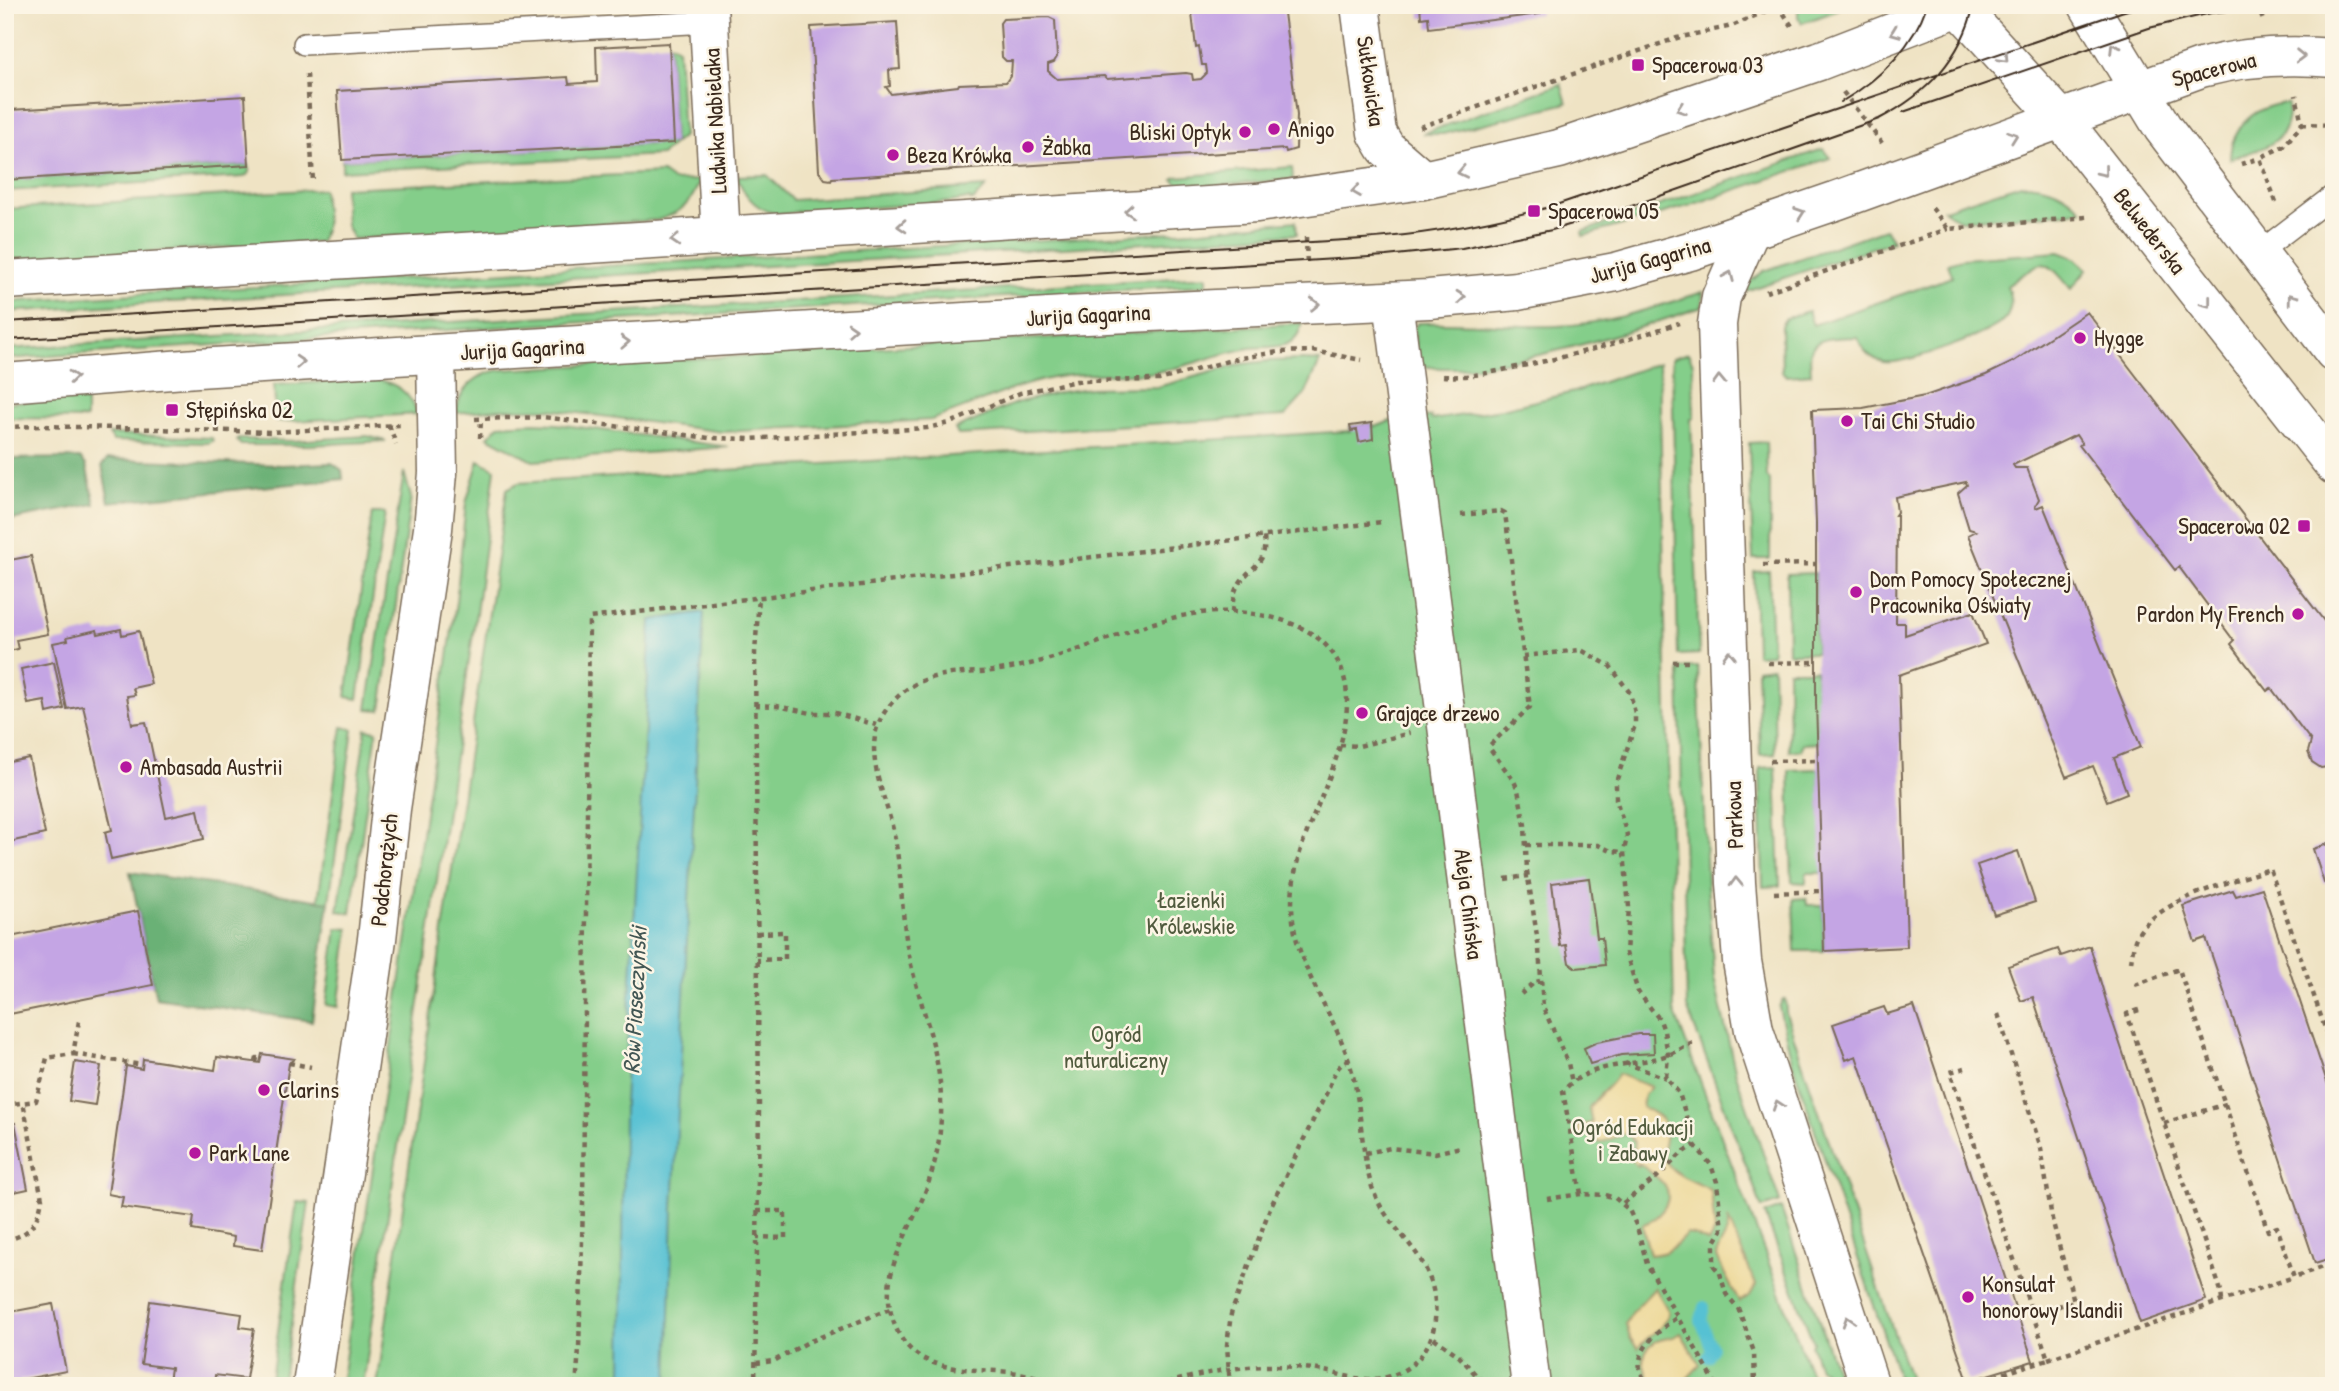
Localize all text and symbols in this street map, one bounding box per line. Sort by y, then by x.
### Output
one-way arrow [1889,24,1901,38]
street label: Sułkowicka [1350,34,1393,128]
one-way arrow [2109,42,2122,55]
street label: Spacerowa [2169,43,2259,94]
street label: Ludwika Nabielaka [695,48,734,194]
one-way arrow [2295,48,2305,64]
place label: Spacerowa 03 [1652,49,1763,80]
one-way arrow [1996,50,2009,63]
marker: Spacerowa 03 [1630,57,1646,73]
one-way arrow [1675,101,1687,115]
place label: Anigo [1288,113,1334,144]
place label: Bliski Optyk [1129,116,1231,147]
marker: Anigo [1266,121,1282,137]
marker: Bliski Optyk [1237,124,1253,140]
one-way arrow [2007,130,2019,144]
place label: Żabka [1042,131,1091,162]
place label: Beza Krówka [907,139,1011,170]
marker: Żabka [1020,139,1036,155]
marker: Beza Krówka [885,147,901,163]
one-way arrow [1456,164,1468,179]
one-way arrow [2095,164,2108,176]
street label: Belwederska [2107,181,2194,280]
one-way arrow [1350,183,1362,198]
place label: Spacerowa 05 [1548,195,1659,226]
one-way arrow [1124,203,1135,218]
marker: Spacerowa 05 [1526,203,1542,219]
one-way arrow [1793,207,1805,221]
one-way arrow [897,218,908,233]
street label: Jurija Gagarina [1586,228,1714,291]
one-way arrow [670,232,681,247]
one-way arrow [1721,271,1735,283]
one-way arrow [1456,290,1467,305]
one-way arrow [2288,293,2301,305]
one-way arrow [2199,295,2212,308]
street label: Jurija Gagarina [1025,296,1151,333]
one-way arrow [1310,296,1320,312]
one-way arrow [847,321,858,336]
place label: Hygge [2094,322,2144,353]
street label: Jurija Gagarina [459,330,585,367]
marker: Hygge [2072,330,2088,346]
one-way arrow [620,335,631,350]
one-way arrow [295,355,306,370]
one-way arrow [68,370,79,385]
one-way arrow [1711,375,1726,386]
place label: Stępińska 02 [186,394,293,425]
marker: Stępińska 02 [164,402,180,418]
place label: Tai Chi Studio [1861,405,1975,436]
marker: Tai Chi Studio [1839,413,1855,429]
place label: Spacerowa 02 [2178,510,2290,541]
marker: Spacerowa 02 [2296,518,2312,534]
place label: Dom Pomocy Społecznej Pracownika Oświaty [1870,563,2072,620]
marker: Dom Pomocy Społecznej Pracownika Oświaty [1848,584,1864,600]
place label: Pardon My French [2137,598,2284,629]
marker: Pardon My French [2290,606,2306,622]
one-way arrow [1721,649,1736,660]
place label: Grające drzewo [1376,697,1499,728]
marker: Grające drzewo [1354,705,1370,721]
place label: Ambasada Austrii [140,751,283,782]
marker: Ambasada Austrii [118,759,134,775]
street label: Parkowa [1717,781,1750,849]
street label: Podchorążych [362,812,405,928]
street label: Aleja Chińska [1447,847,1492,961]
one-way arrow [1729,877,1744,888]
park label: Łazienki Królewskie [1147,884,1235,941]
water label: Rów Piaseczyński [614,923,655,1074]
park label: Ogród naturaliczny [1064,1018,1169,1075]
place label: Clarins [278,1074,339,1105]
marker: Clarins [256,1082,272,1098]
one-way arrow [1771,1099,1786,1111]
park label: Ogród Edukacji i Zabawy [1572,1111,1694,1168]
place label: Park Lane [209,1137,290,1168]
marker: Park Lane [187,1145,203,1161]
place label: Konsulat honorowy Islandii [1982,1268,2123,1325]
marker: Konsulat honorowy Islandii [1960,1289,1976,1305]
one-way arrow [1842,1315,1857,1327]

